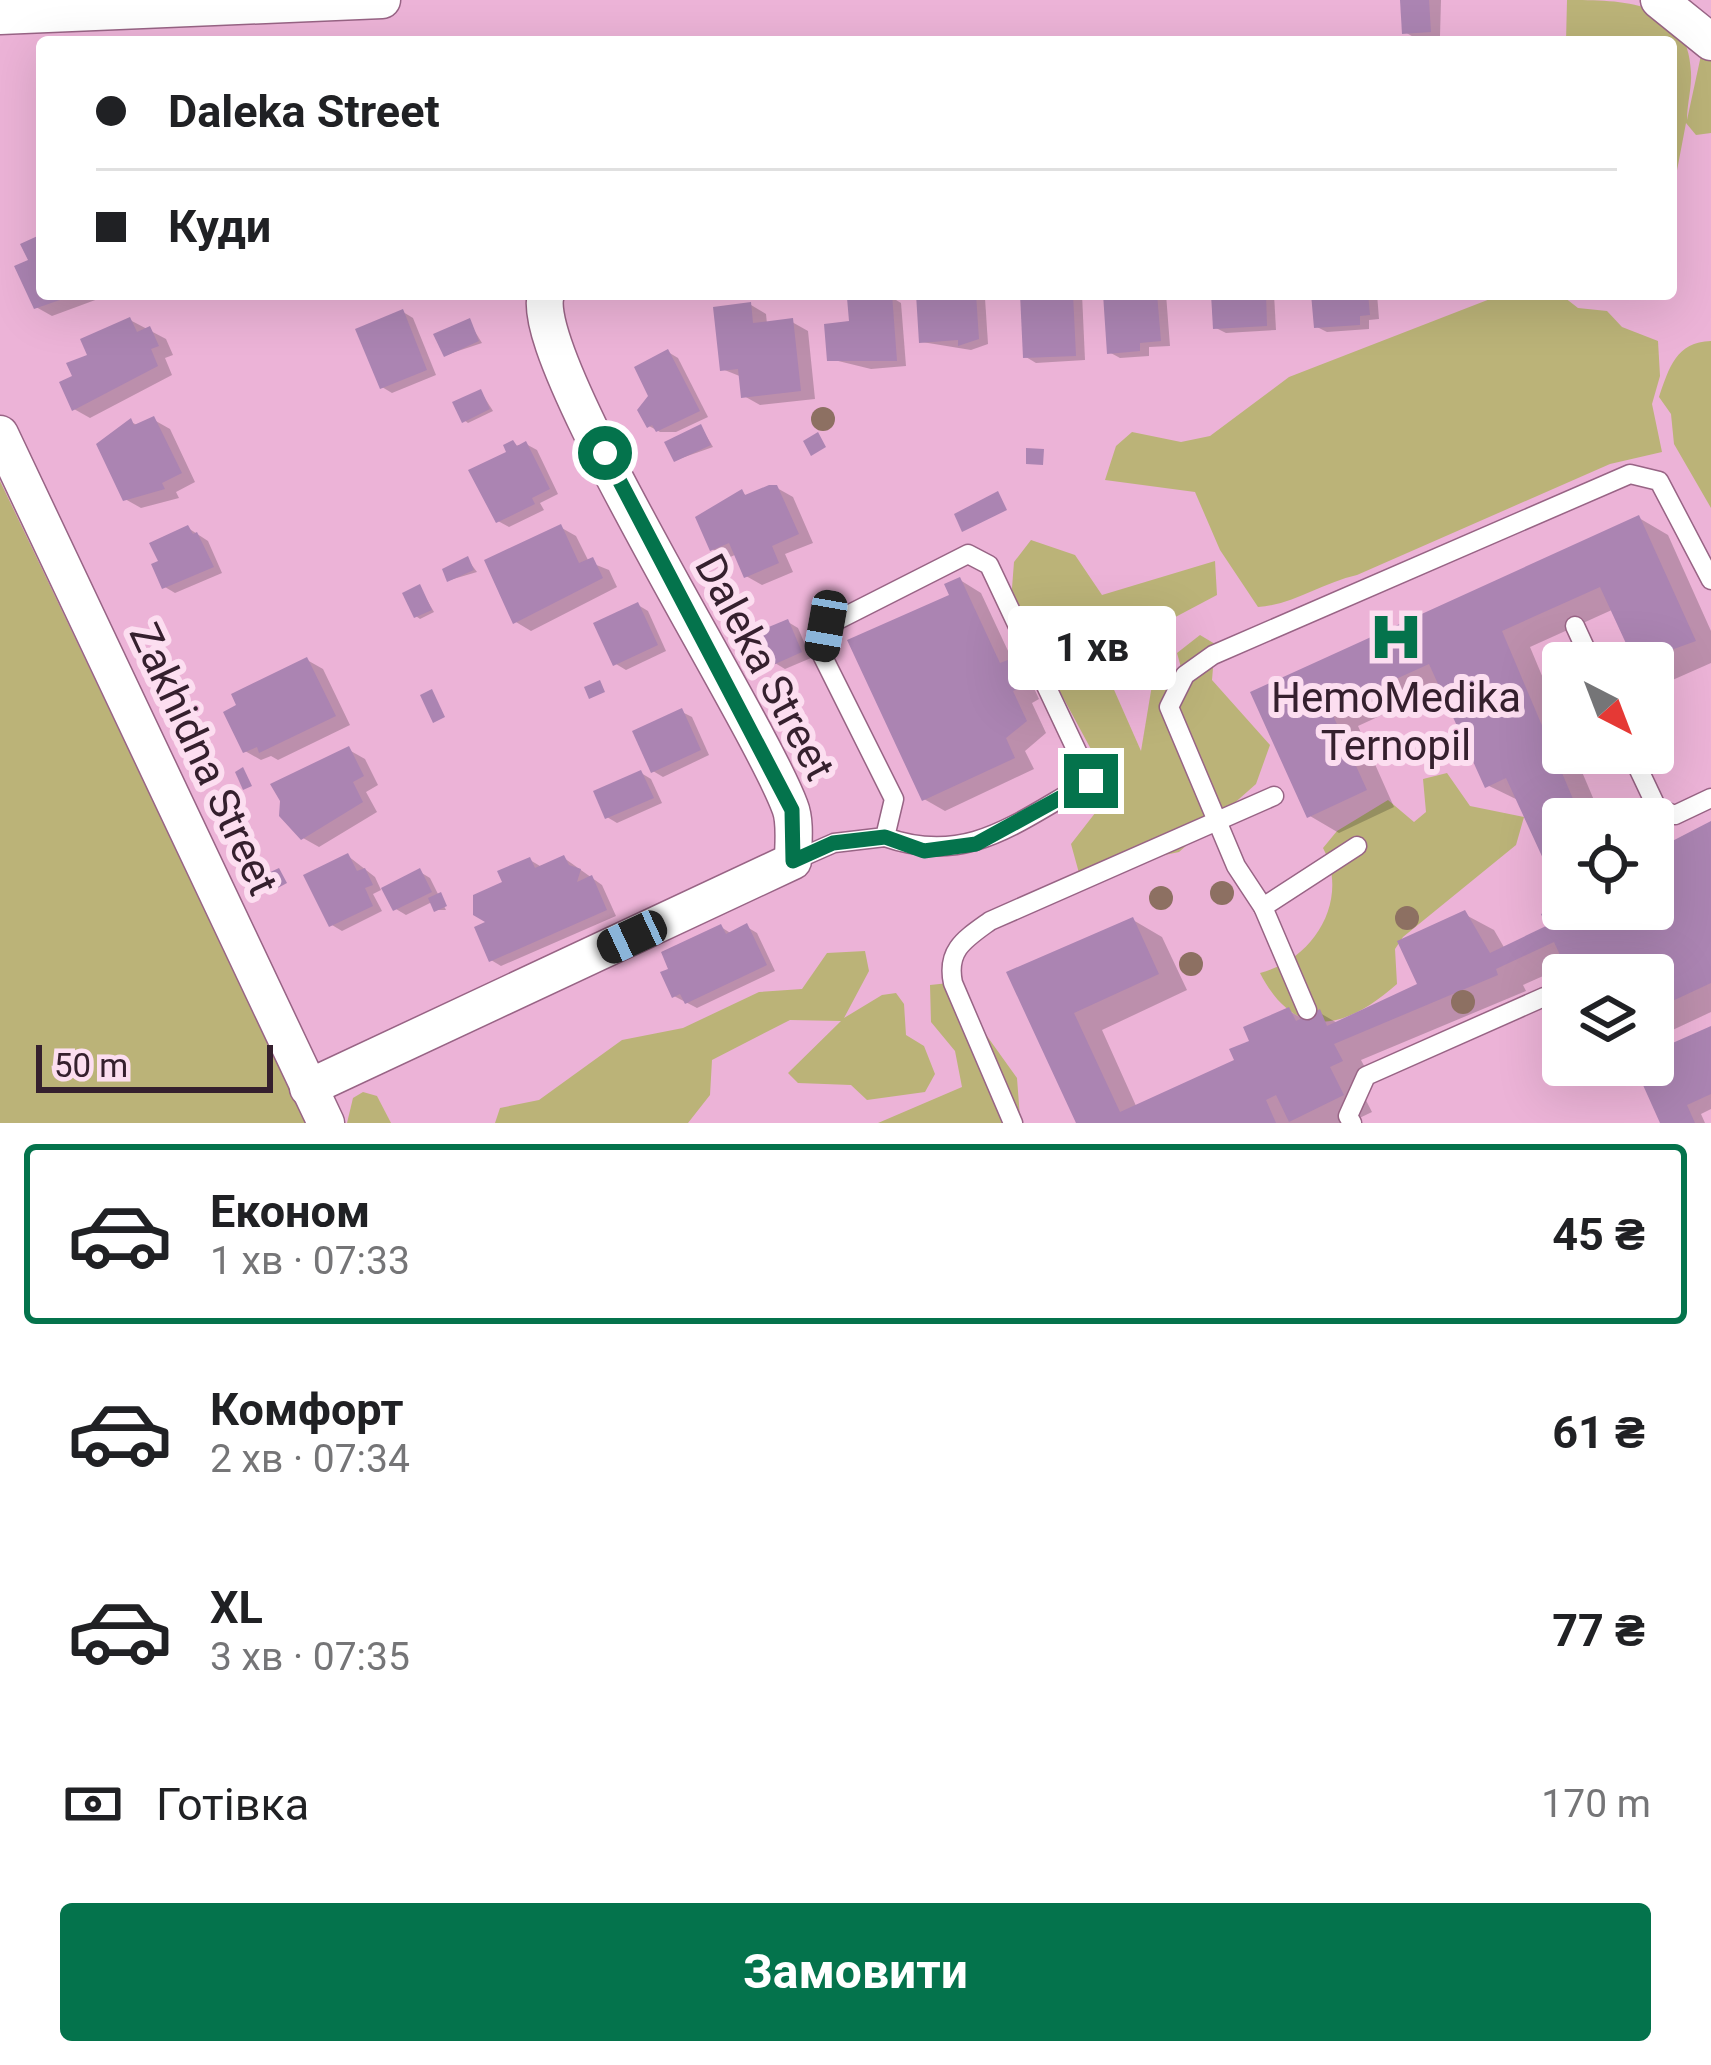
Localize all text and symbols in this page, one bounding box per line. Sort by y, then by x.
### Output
text: Daleka Street [168,85,440,138]
text: Куди [168,200,271,253]
route start [578,426,632,480]
street label: Daleka Street [685,546,845,788]
car [802,587,850,665]
callout: 1 хв [1007,607,1175,691]
hospital icon: HemoMedika Ternopil [1367,608,1425,666]
street label: Zakhidna Street [120,616,288,902]
text: 1 хв [1055,625,1129,671]
north arrow [1542,642,1674,774]
map controls [1542,642,1674,1086]
place label: HemoMedika Ternopil [1271,673,1521,770]
route end [1064,754,1118,808]
button: locate [1542,798,1674,930]
car [592,905,672,969]
button: layers [1542,954,1674,1086]
scale bar [36,1039,273,1092]
text: 50 m [54,1046,128,1085]
icon: car [66,1180,174,1288]
text: Економ [210,1185,370,1238]
text: 45 ₴ [1552,1208,1645,1261]
text: 1 хв · 07:33 [210,1238,410,1284]
icon: car [66,1378,174,1486]
text: Комфорт [210,1383,403,1436]
text: 61 ₴ [1552,1406,1645,1459]
text: 2 хв · 07:34 [210,1436,410,1482]
icon: car [66,1576,174,1684]
text: XL [210,1581,263,1634]
text: 77 ₴ [1552,1604,1645,1657]
text: 3 хв · 07:35 [210,1634,410,1680]
icon: cash [60,1771,126,1837]
text: Готівка [156,1778,309,1831]
text: 170 m [1541,1781,1651,1827]
button: Замовити [60,1903,1651,2041]

